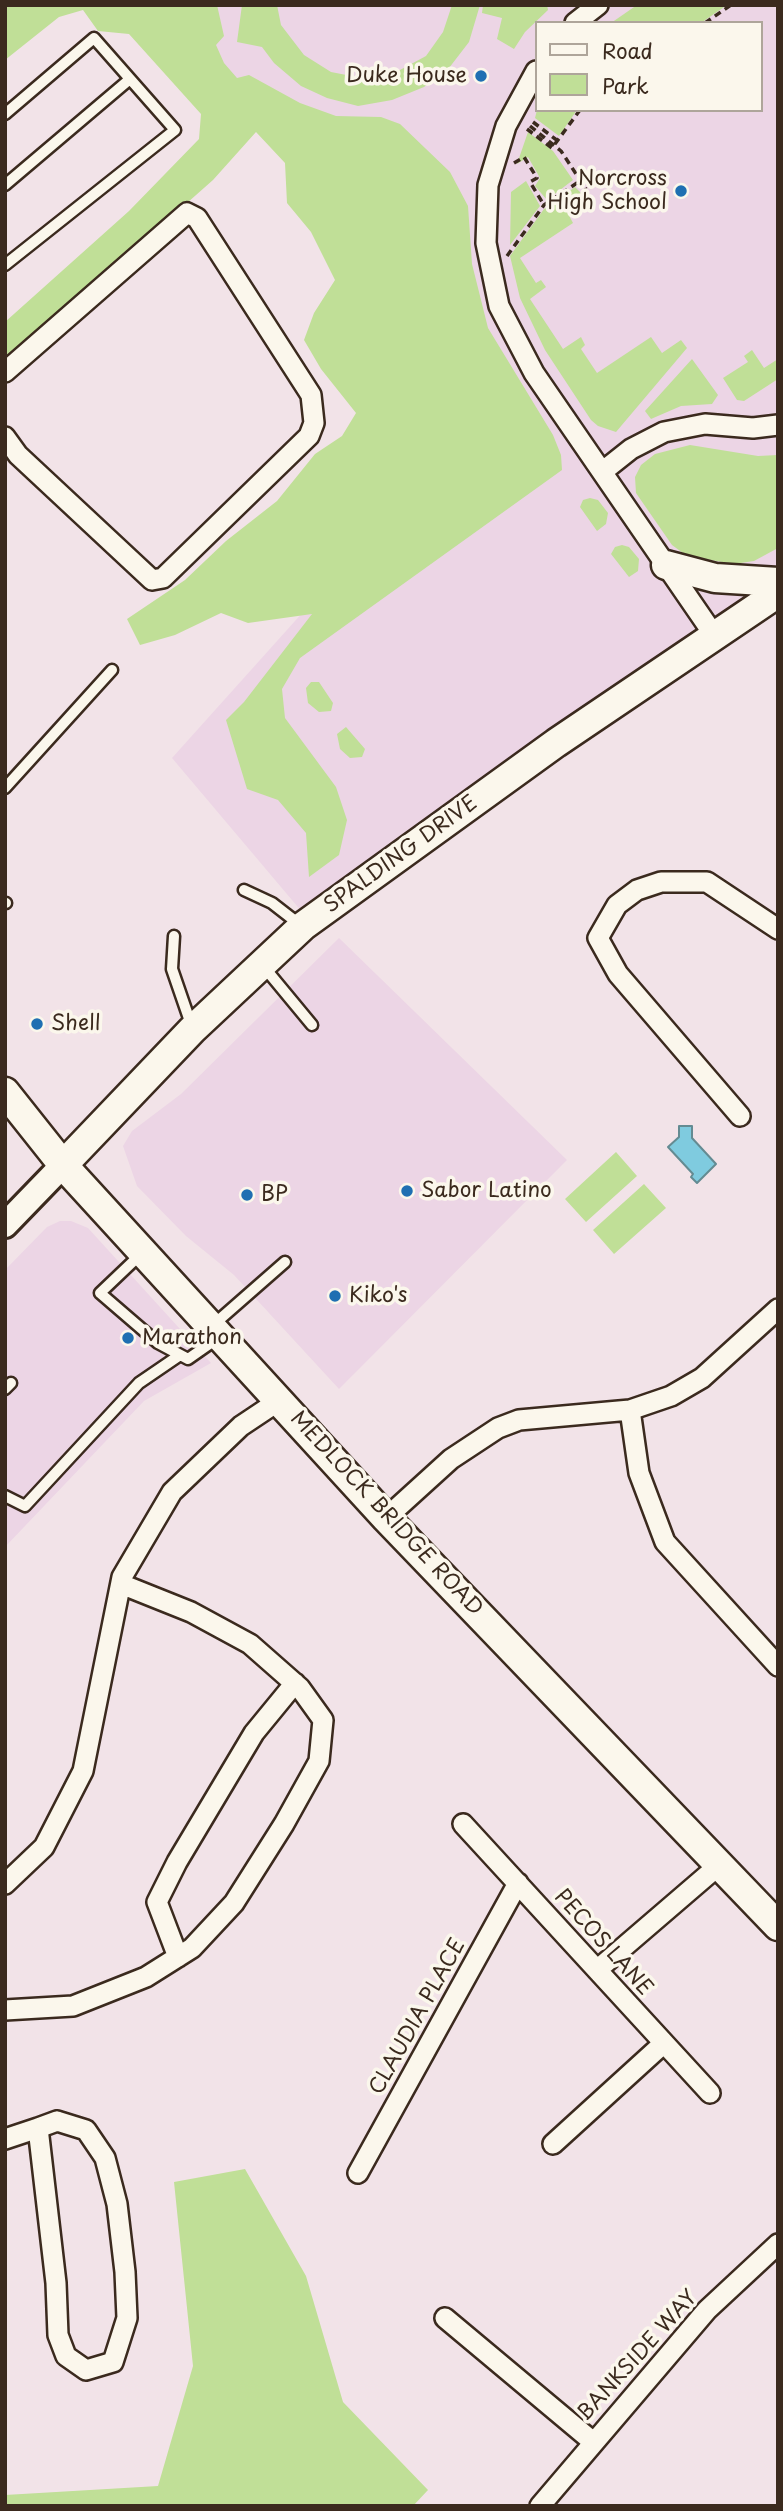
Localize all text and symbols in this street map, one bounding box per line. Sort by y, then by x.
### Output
legend [534,21,762,112]
text: Road [602,34,653,66]
place label: Duke House [346,63,467,89]
marker: Duke House [473,68,489,84]
text: Park [602,69,649,101]
place label: Norcross High School [547,166,667,216]
marker: Norcross High School [673,183,689,199]
street label: SPALDING DRIVE [319,791,483,919]
place label: Shell [51,1011,100,1037]
marker: Shell [29,1016,45,1032]
place label: Sabor Latino [421,1178,552,1204]
place label: BP [261,1182,288,1208]
marker: Sabor Latino [399,1183,415,1199]
marker: BP [239,1187,255,1203]
place label: Kiko's [349,1283,407,1309]
marker: Kiko's [327,1288,343,1304]
place label: Marathon [142,1325,242,1351]
marker: Marathon [120,1330,136,1346]
street label: MEDLOCK BRIDGE ROAD [284,1406,488,1622]
street label: PECOS LANE [549,1885,657,2001]
street label: CLAUDIA PLACE [365,1935,471,2099]
street label: BANKSIDE WAY [573,2285,703,2427]

